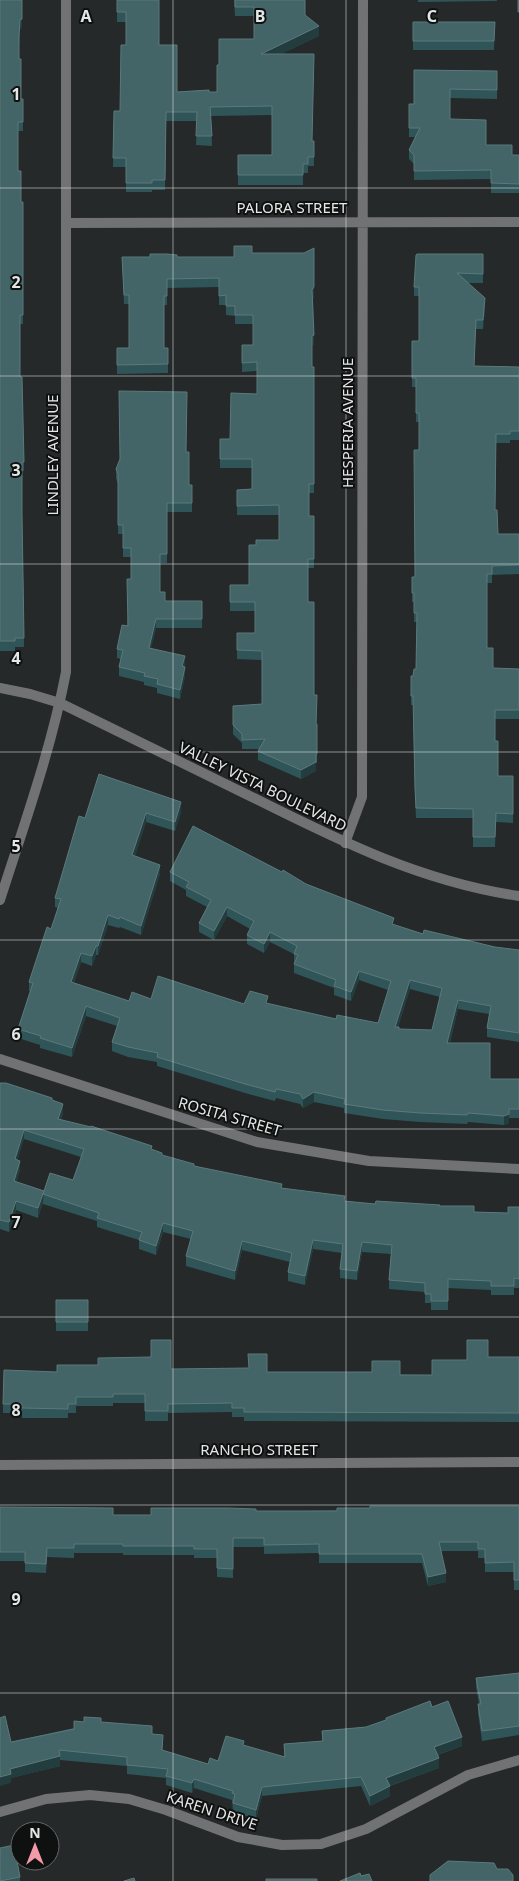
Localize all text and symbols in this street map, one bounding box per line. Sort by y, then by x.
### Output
text: A [80,5,92,27]
text: B [255,5,265,27]
text: C [427,5,437,27]
text: 1 [11,83,21,105]
street label: PALORA STREET [237,197,348,217]
text: 2 [11,271,21,293]
street label: HESPERIA AVENUE [337,358,357,488]
street label: LINDLEY AVENUE [42,395,62,515]
text: 3 [11,459,21,481]
text: 4 [11,647,21,669]
street label: VALLEY VISTA BOULEVARD [176,737,350,835]
text: 5 [11,835,21,857]
text: 6 [11,1023,21,1045]
street label: ROSITA STREET [176,1092,284,1140]
text: 7 [11,1211,21,1233]
text: 8 [11,1399,21,1421]
street label: RANCHO STREET [200,1439,318,1459]
text: 9 [11,1588,21,1610]
street label: KAREN DRIVE [164,1786,260,1834]
north arrow [10,1821,60,1871]
text: N [29,1823,41,1842]

